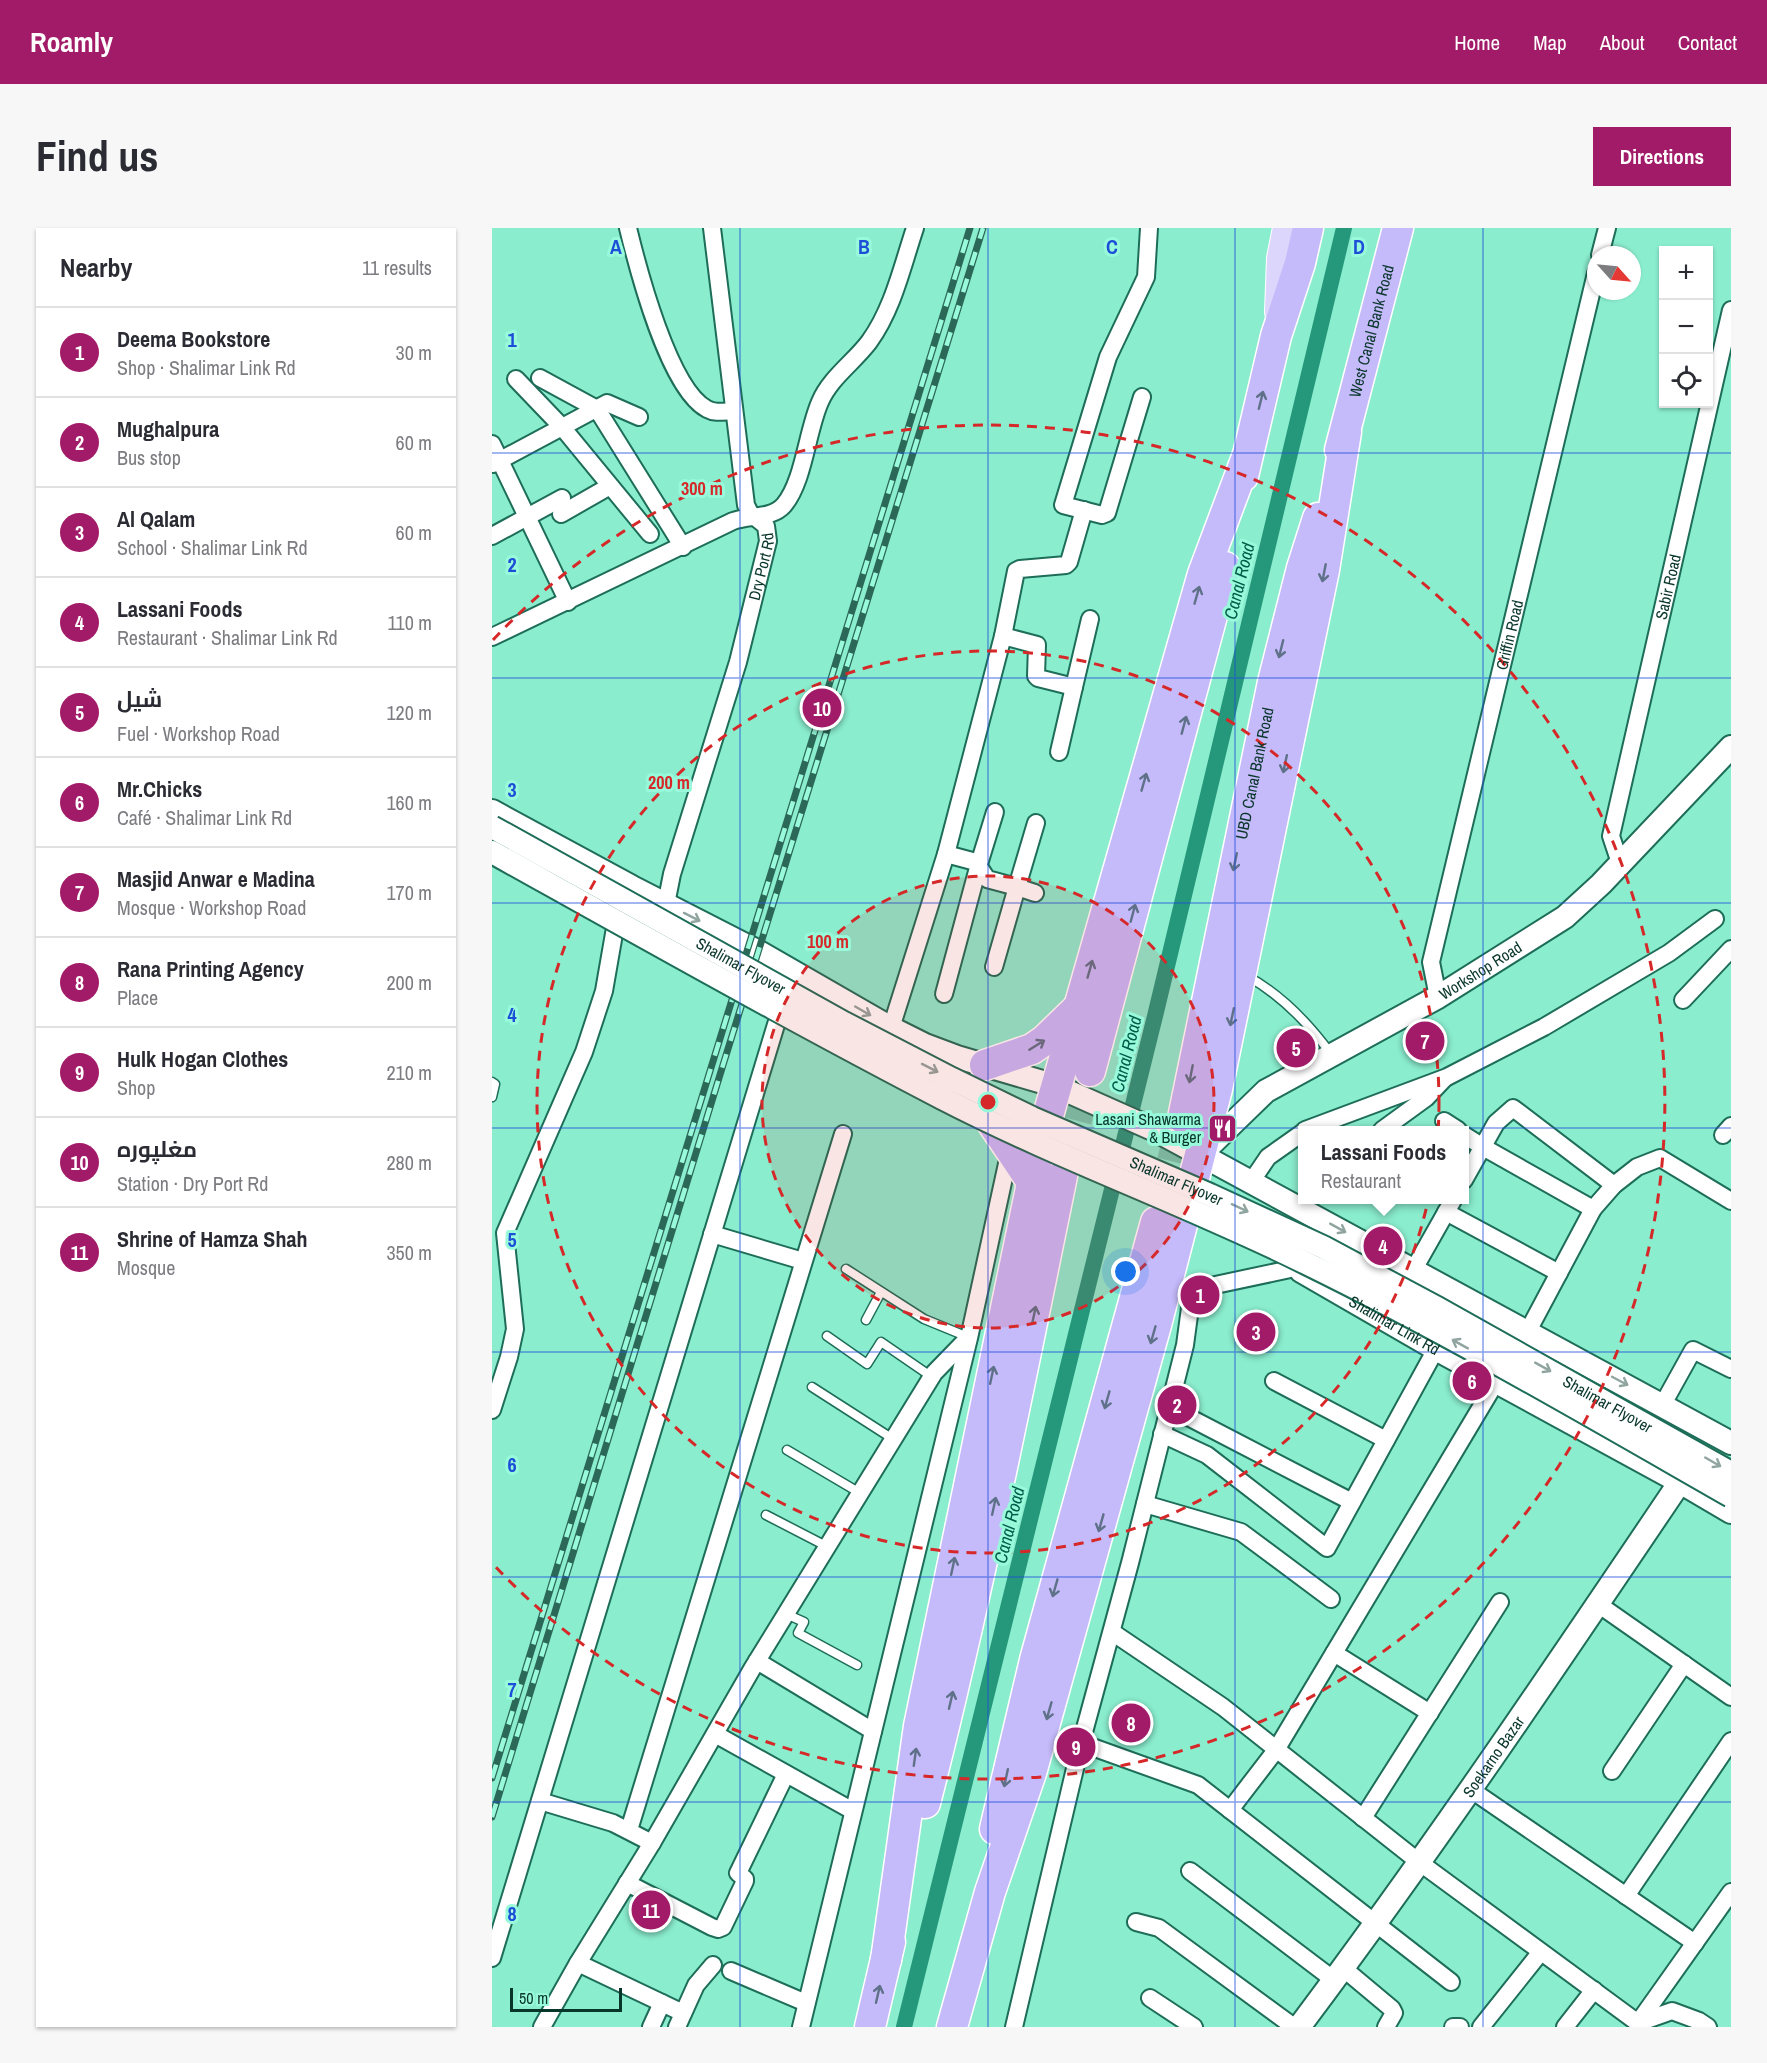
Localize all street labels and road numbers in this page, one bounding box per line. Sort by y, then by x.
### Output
street label: West Canal Bank Road [1343,262,1399,400]
street label: Dry Port Rd [743,532,779,602]
street label: Sabir Road [1650,552,1686,622]
street label: Griffin Road [1490,598,1528,672]
street label: UBD Canal Bank Road [1230,705,1279,841]
street label: Shalimar Flyover [692,932,790,1000]
street label: Workshop Road [1435,936,1526,1005]
street label: Shalimar Flyover [1127,1151,1227,1211]
street label: Shalimar Link Rd [1345,1290,1444,1360]
street label: Shalimar Flyover [1559,1370,1657,1438]
street label: Soekarno Bazar [1457,1711,1529,1802]

